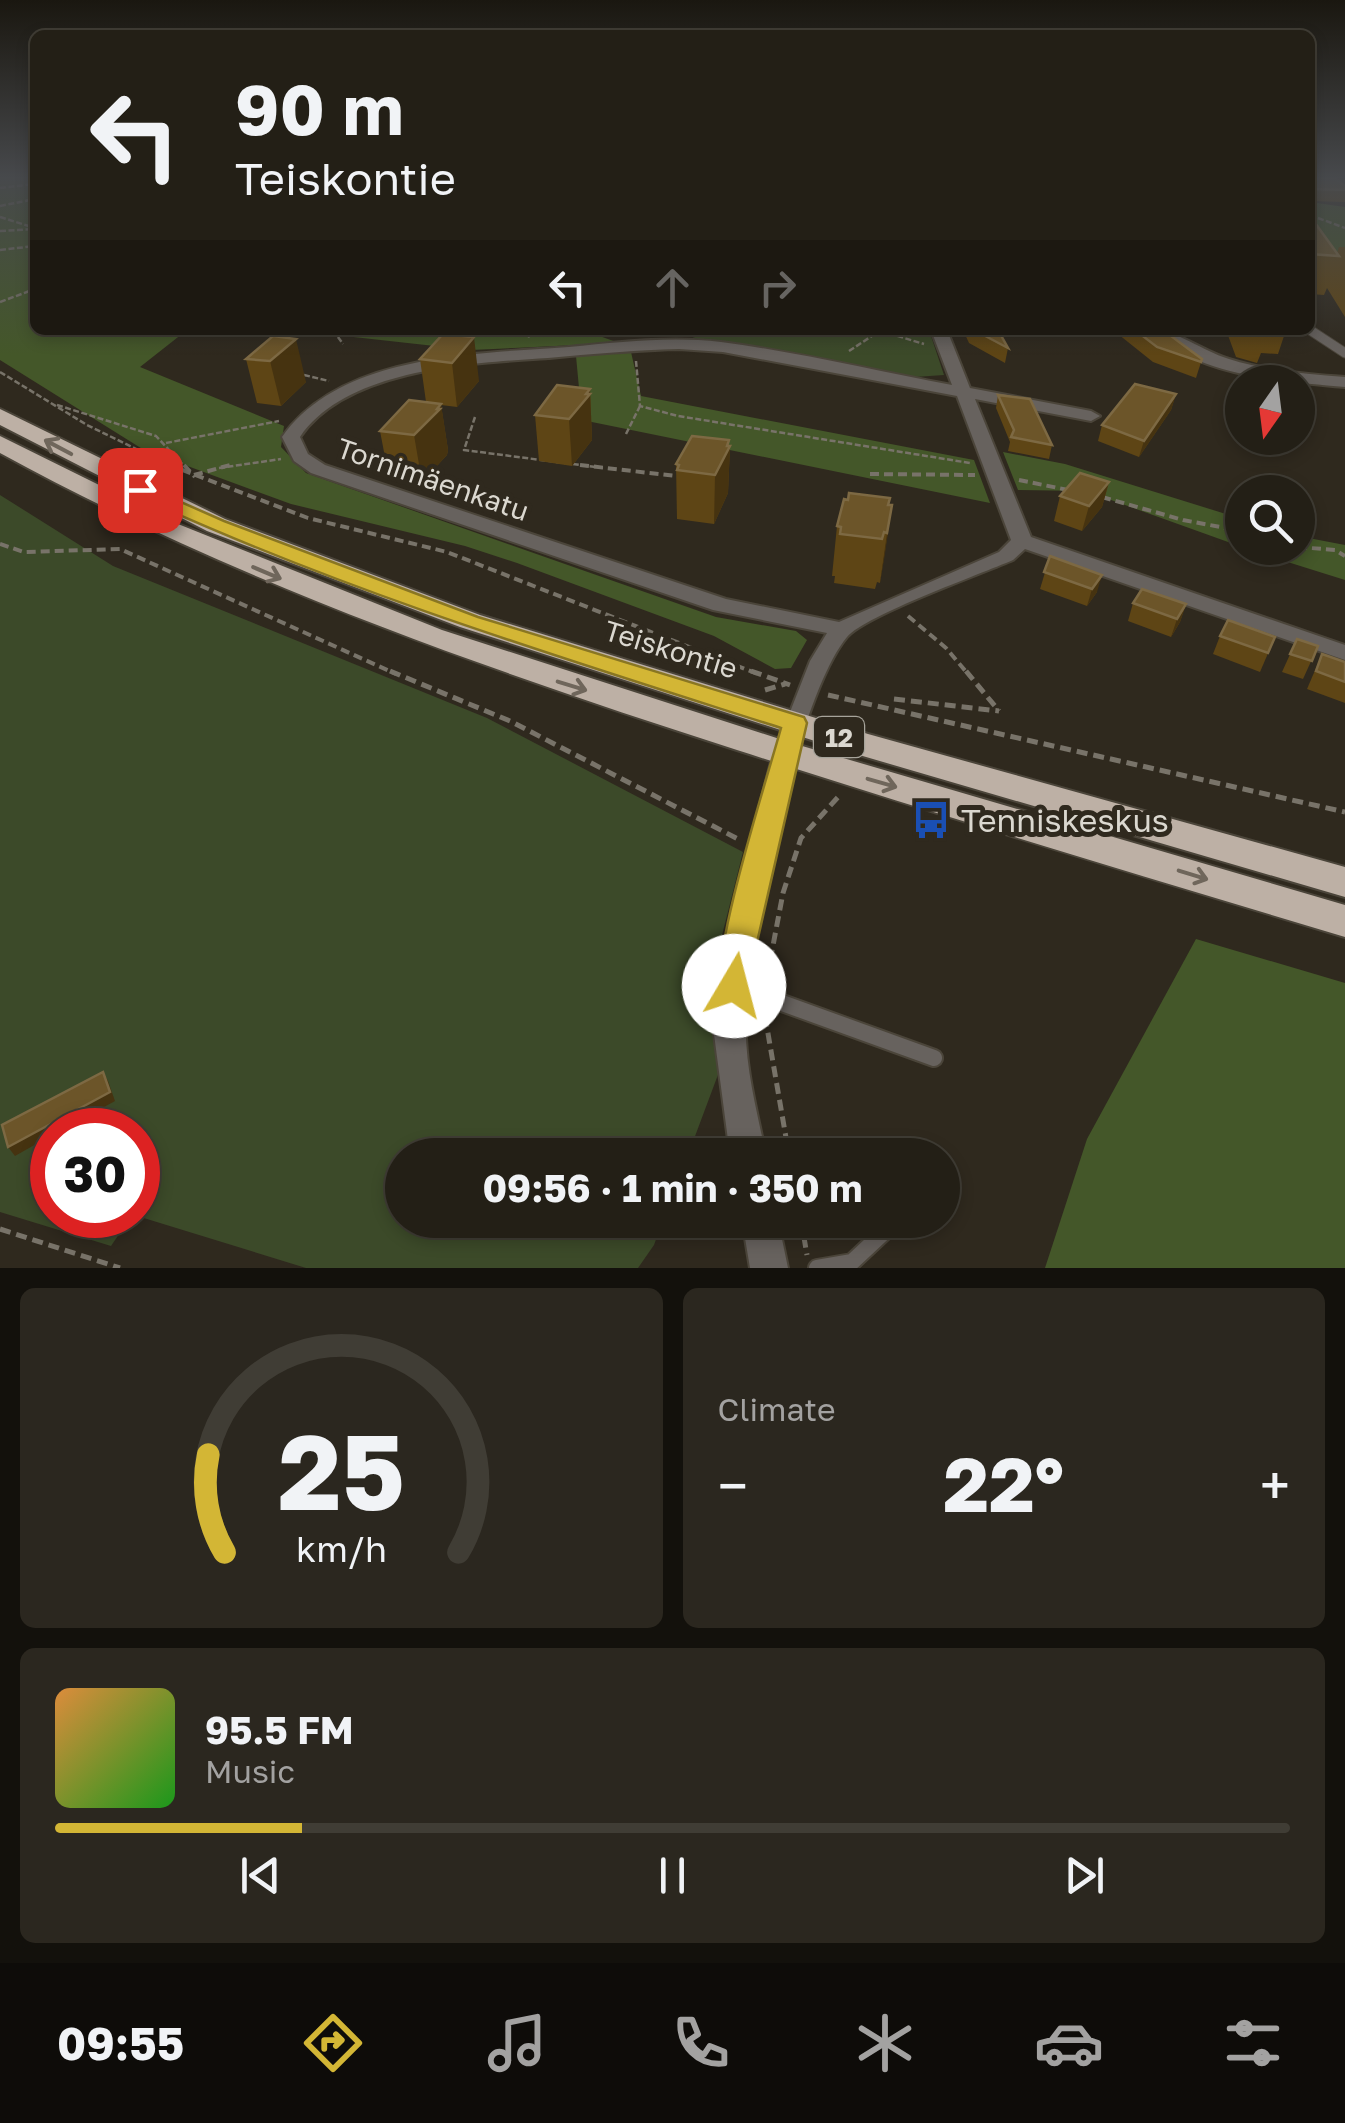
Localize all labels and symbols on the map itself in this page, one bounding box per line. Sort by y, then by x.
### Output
north arrow [1225,365,1315,455]
street label: Tornimäenkatu [333,431,533,527]
one-way arrow [43,437,73,457]
pin [98,448,183,533]
one-way arrow [251,565,282,583]
street label: Teiskontie [600,613,742,685]
one-way arrow [555,678,587,696]
road number: 12 [814,717,864,757]
one-way arrow [866,774,897,793]
bus stop icon: Tenniskeskus [910,799,952,841]
place label: Tenniskeskus [961,801,1169,839]
one-way arrow [1177,867,1209,885]
position arrow [682,934,786,1038]
speed limit sign: 30 [30,1108,160,1238]

